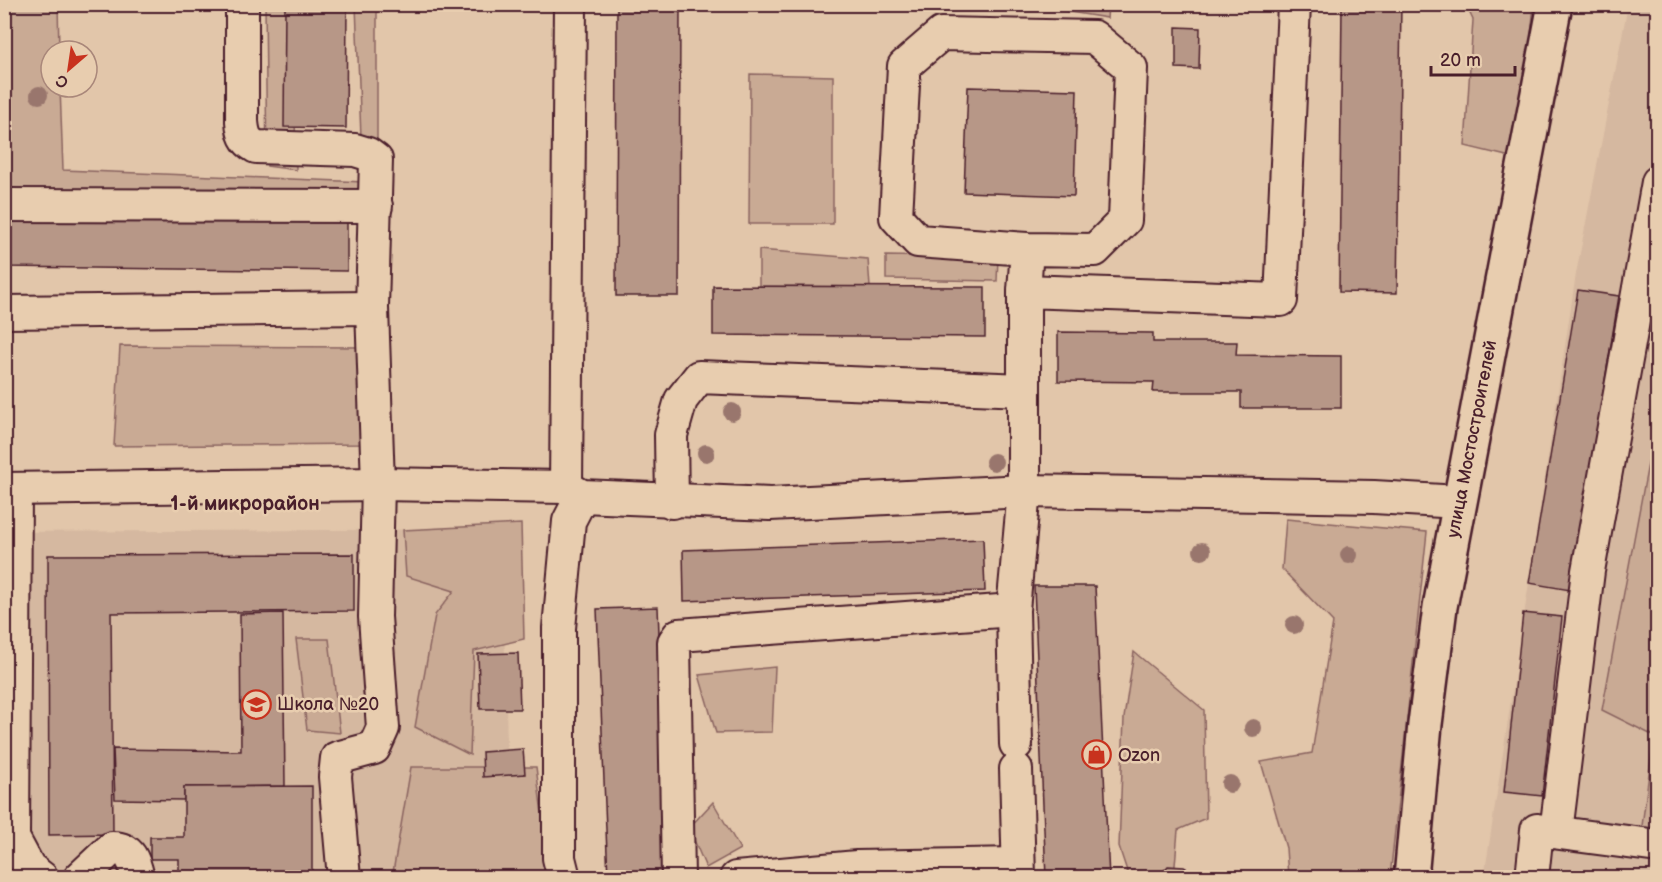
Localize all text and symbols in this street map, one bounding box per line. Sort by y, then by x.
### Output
north arrow [39,39,99,99]
scale bar [1431,39,1515,77]
text: 20 m [1440,50,1481,71]
text: С [53,70,72,92]
street label: улица Мостостроителей [1443,338,1501,540]
district label: 1-й микрорайон [170,492,320,516]
school or university icon: Школа №20 [240,688,272,720]
place label: Школа №20 [277,694,379,715]
shop icon: Ozon [1081,739,1113,771]
place label: Ozon [1118,745,1160,766]

